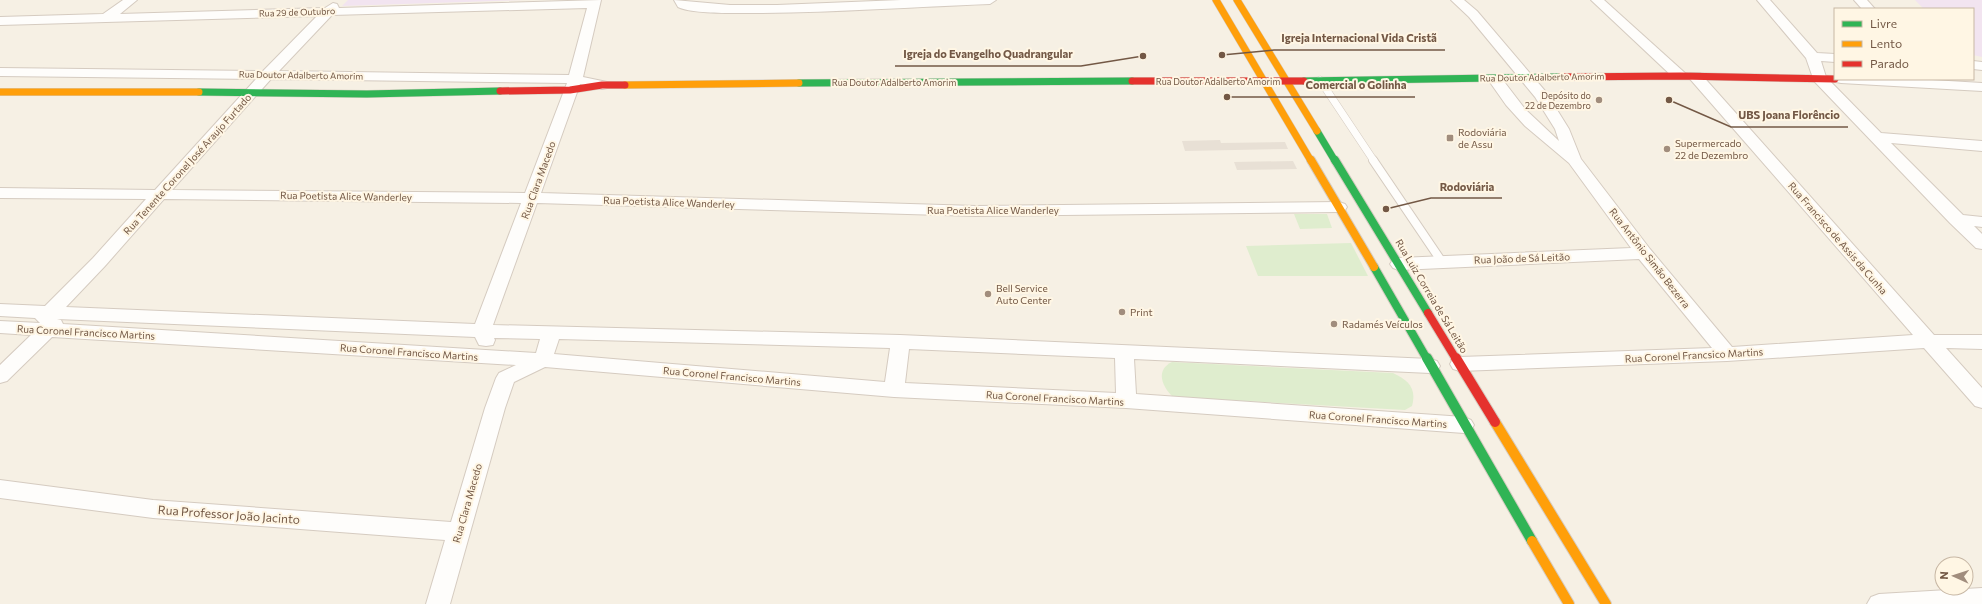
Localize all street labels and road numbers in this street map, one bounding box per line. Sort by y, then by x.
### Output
street label: Rua 29 de Outubro [259,5,335,19]
street label: Rua Doutor Adalberto Amorim [239,68,364,82]
street label: Rua Doutor Adalberto Amorim [1480,70,1605,84]
street label: Rua Doutor Adalberto Amorim [1156,76,1280,87]
street label: Rua Doutor Adalberto Amorim [832,77,956,88]
street label: Rua Tenente Coronel José Araujo Furtado [121,91,253,237]
street label: Rua Clara Macedo [518,140,558,220]
street label: Rua Francisco de Assis da Cunha [1786,179,1890,297]
street label: Rua Poetista Alice Wanderley [280,189,412,203]
street label: Rua Poetista Alice Wanderley [603,194,735,210]
street label: Rua Poetista Alice Wanderley [927,204,1059,216]
street label: Rua Antônio Simão Bezerra [1607,206,1693,310]
street label: Rua Luiz Correia de Sá Leitão [1393,237,1471,355]
street label: Rua João de Sá Leitão [1474,250,1570,266]
street label: Rua Coronel Francisco Martins [17,322,156,342]
street label: Rua Coronel Francisco Martins [340,341,479,363]
street label: Rua Coronel Francsico Martins [1625,345,1764,365]
street label: Rua Coronel Francisco Martins [663,364,802,388]
street label: Rua Coronel Francisco Martins [986,388,1125,408]
street label: Rua Coronel Francisco Martins [1309,408,1448,430]
street label: Rua Clara Macedo [450,462,484,544]
street label: Rua Professor João Jacinto [157,502,301,527]

